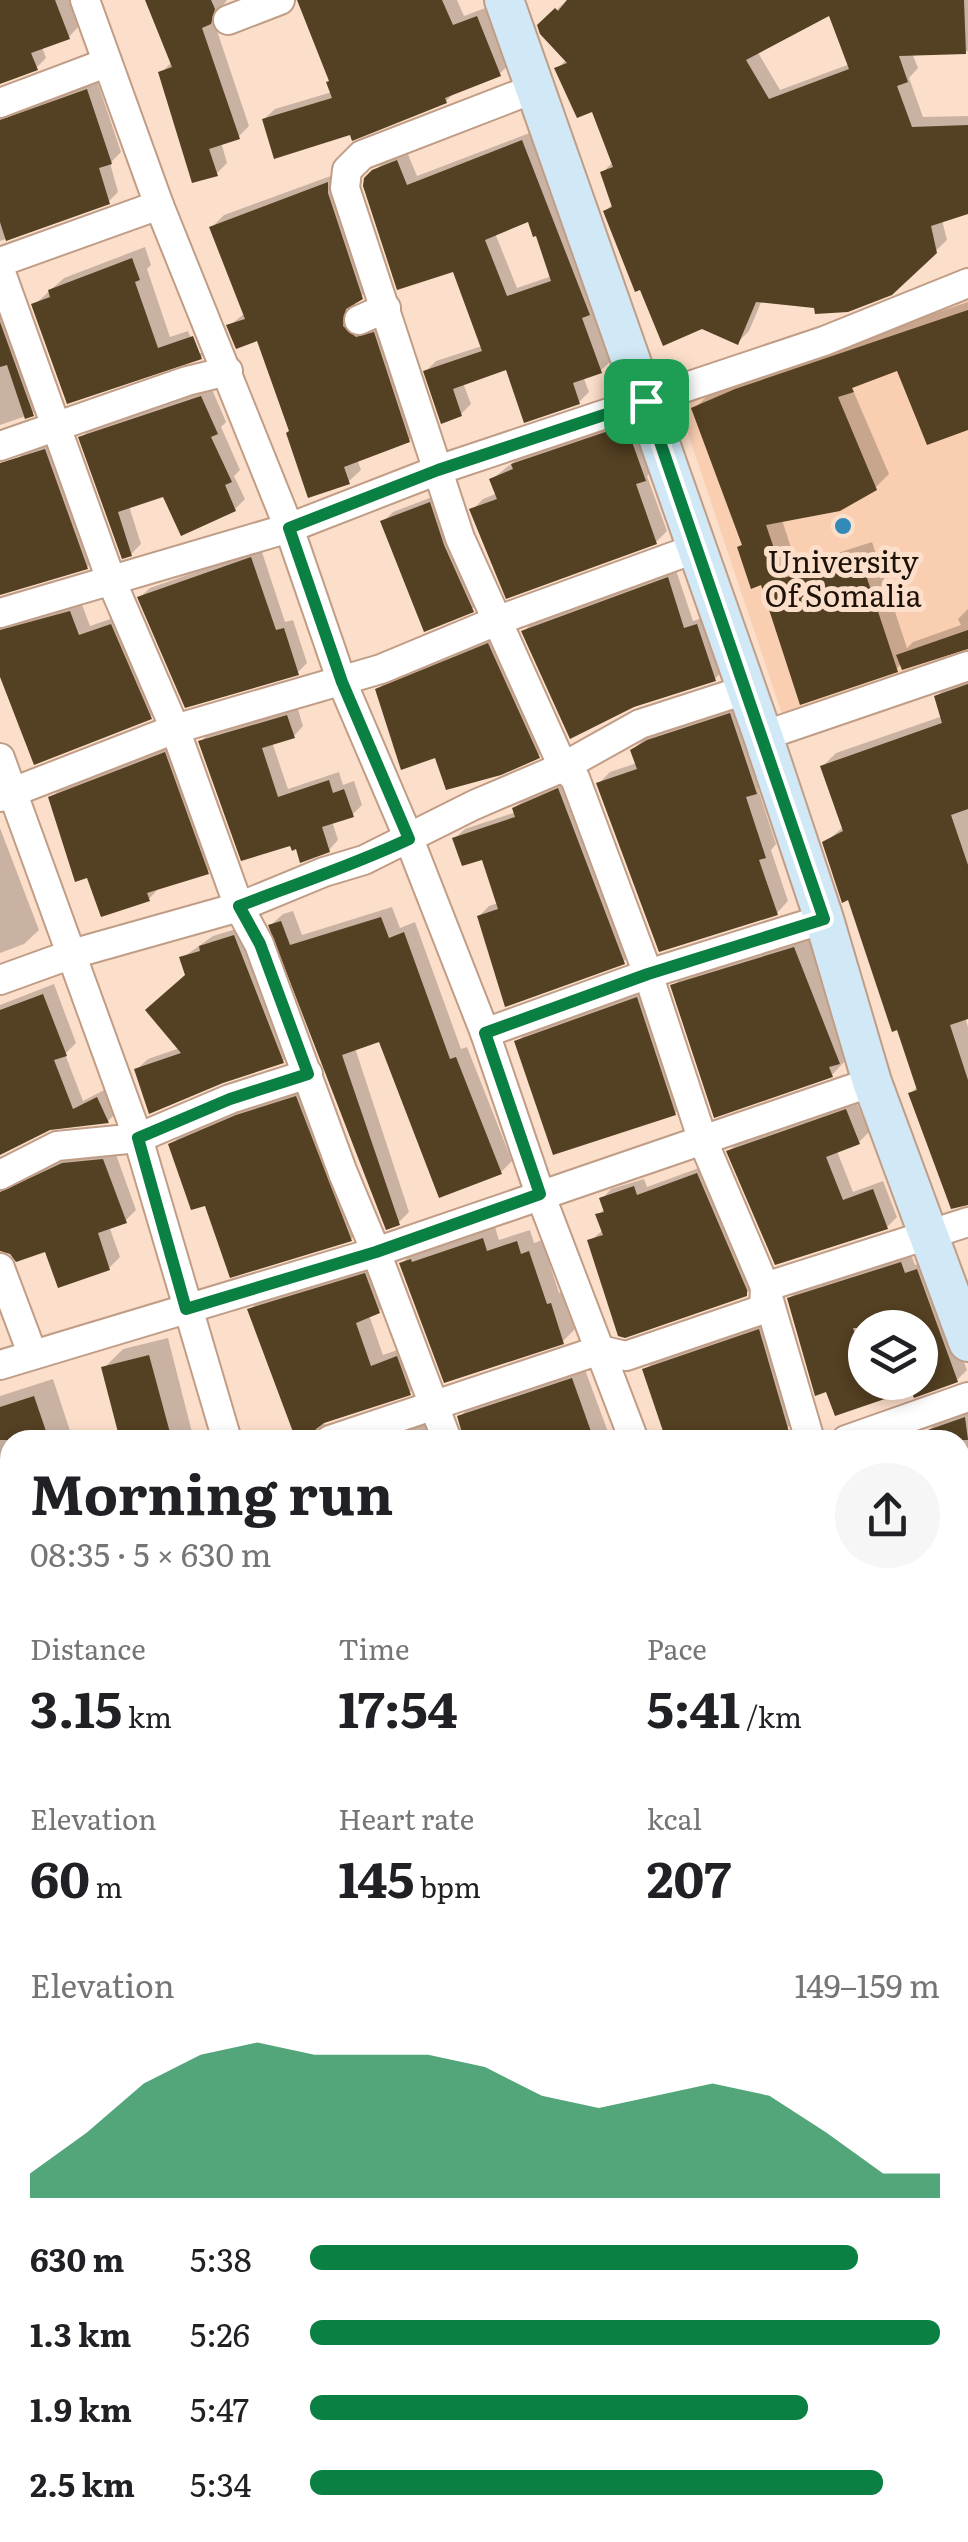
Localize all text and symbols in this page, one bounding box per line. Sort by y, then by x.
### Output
pin [604,359,689,444]
icon: arrive [619,374,674,429]
marker: University Of Somalia [832,515,854,537]
place label: University Of Somalia [764,538,922,616]
map controls [848,1310,938,1400]
button: layers [848,1310,938,1400]
text: Morning run [30,1450,393,1532]
button: share [835,1463,940,1568]
text: 08:35 · 5 × 630 m [30,1529,272,1577]
text: Distance [30,1627,146,1669]
text: Time [338,1627,410,1669]
text: Pace [647,1627,707,1669]
text: 3.15 [30,1669,122,1743]
text: 17:54 [338,1669,458,1743]
text: 5:41 [647,1669,740,1743]
text: km [122,1695,172,1737]
text: /km [740,1695,802,1737]
text: Elevation [30,1797,157,1839]
text: Heart rate [338,1797,474,1839]
text: kcal [647,1797,702,1839]
text: 60 [30,1839,90,1913]
text: 145 [338,1839,415,1913]
text: 207 [647,1839,731,1913]
text: m [90,1865,123,1907]
text: bpm [415,1865,481,1907]
text: Elevation [30,1960,175,2008]
text: 149–159 m [794,1960,940,2008]
text: 630 m [30,2234,124,2282]
text: 5:38 [190,2234,252,2282]
text: 1.3 km [30,2309,131,2357]
text: 5:26 [190,2309,250,2357]
text: 1.9 km [30,2384,132,2432]
text: 5:47 [190,2384,249,2432]
text: 2.5 km [30,2459,135,2507]
text: 5:34 [190,2459,251,2507]

